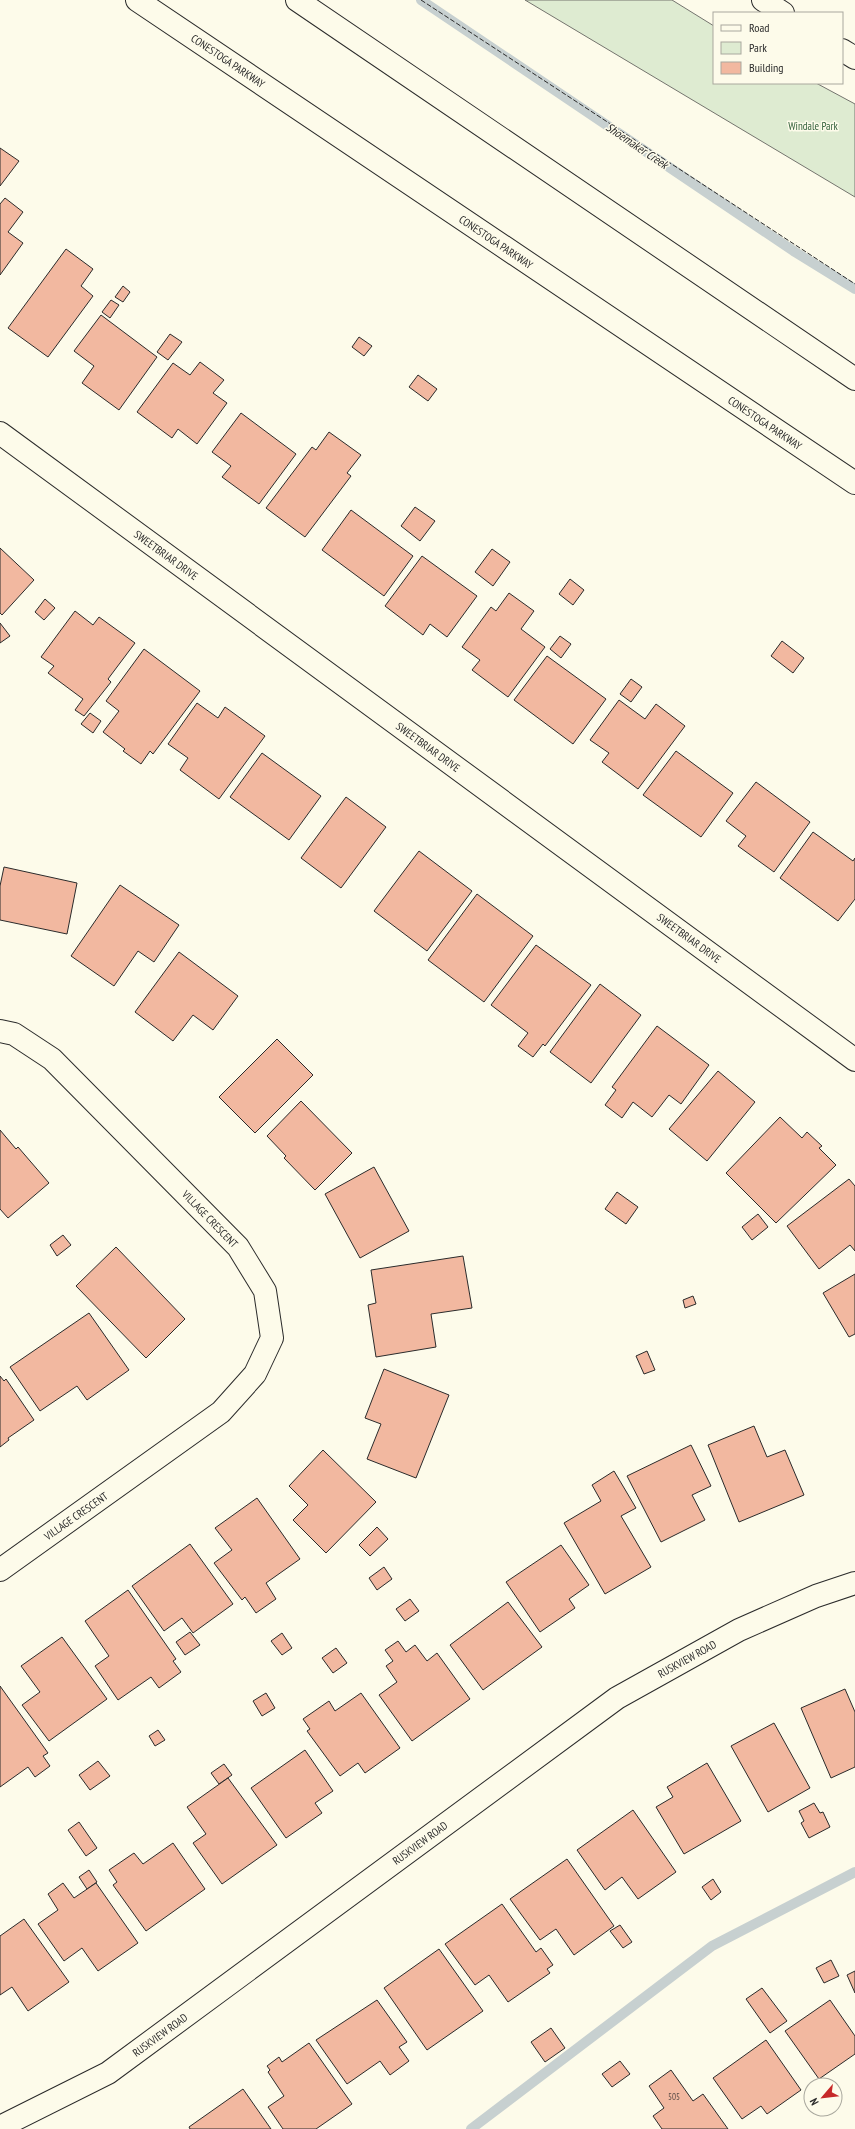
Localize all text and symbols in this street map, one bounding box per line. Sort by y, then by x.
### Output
legend [713,12,843,84]
text: Road [749,20,769,35]
street label: CONESTOGA PARKWAY [188,31,268,91]
text: Park [749,40,767,55]
text: Building [749,60,784,75]
water label: Shoemaker Creek [603,119,672,173]
park label: Windale Park [788,119,839,133]
street label: CONESTOGA PARKWAY [456,212,536,272]
street label: CONESTOGA PARKWAY [725,393,805,453]
street label: SWEETBRIAR DRIVE [131,527,201,583]
street label: SWEETBRIAR DRIVE [393,719,463,775]
street label: SWEETBRIAR DRIVE [654,910,724,966]
street label: VILLAGE CRESCENT [178,1187,241,1251]
street label: VILLAGE CRESCENT [41,1489,111,1544]
street label: RUSKVIEW ROAD [655,1637,719,1681]
street label: RUSKVIEW ROAD [390,1818,450,1868]
street label: RUSKVIEW ROAD [130,2010,190,2060]
north arrow [803,2077,843,2117]
house number: 505 [668,2091,680,2102]
text: N [807,2096,822,2108]

